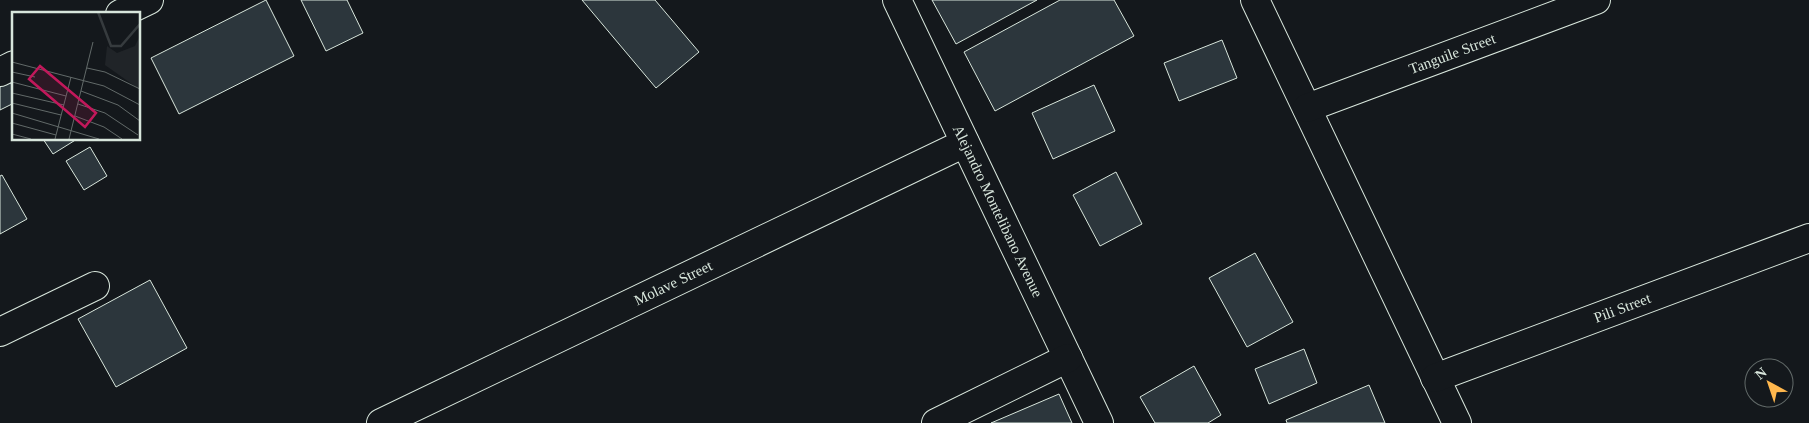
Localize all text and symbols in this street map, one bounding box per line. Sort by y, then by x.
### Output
inset map [12,12,140,140]
street label: Tanguile Street [1407,30,1498,77]
street label: Alejandro Montelibano Avenue [950,122,1046,300]
street label: Molave Street [632,257,716,308]
street label: Pili Street [1592,290,1654,326]
north arrow [1744,358,1794,408]
text: N [1752,364,1770,382]

